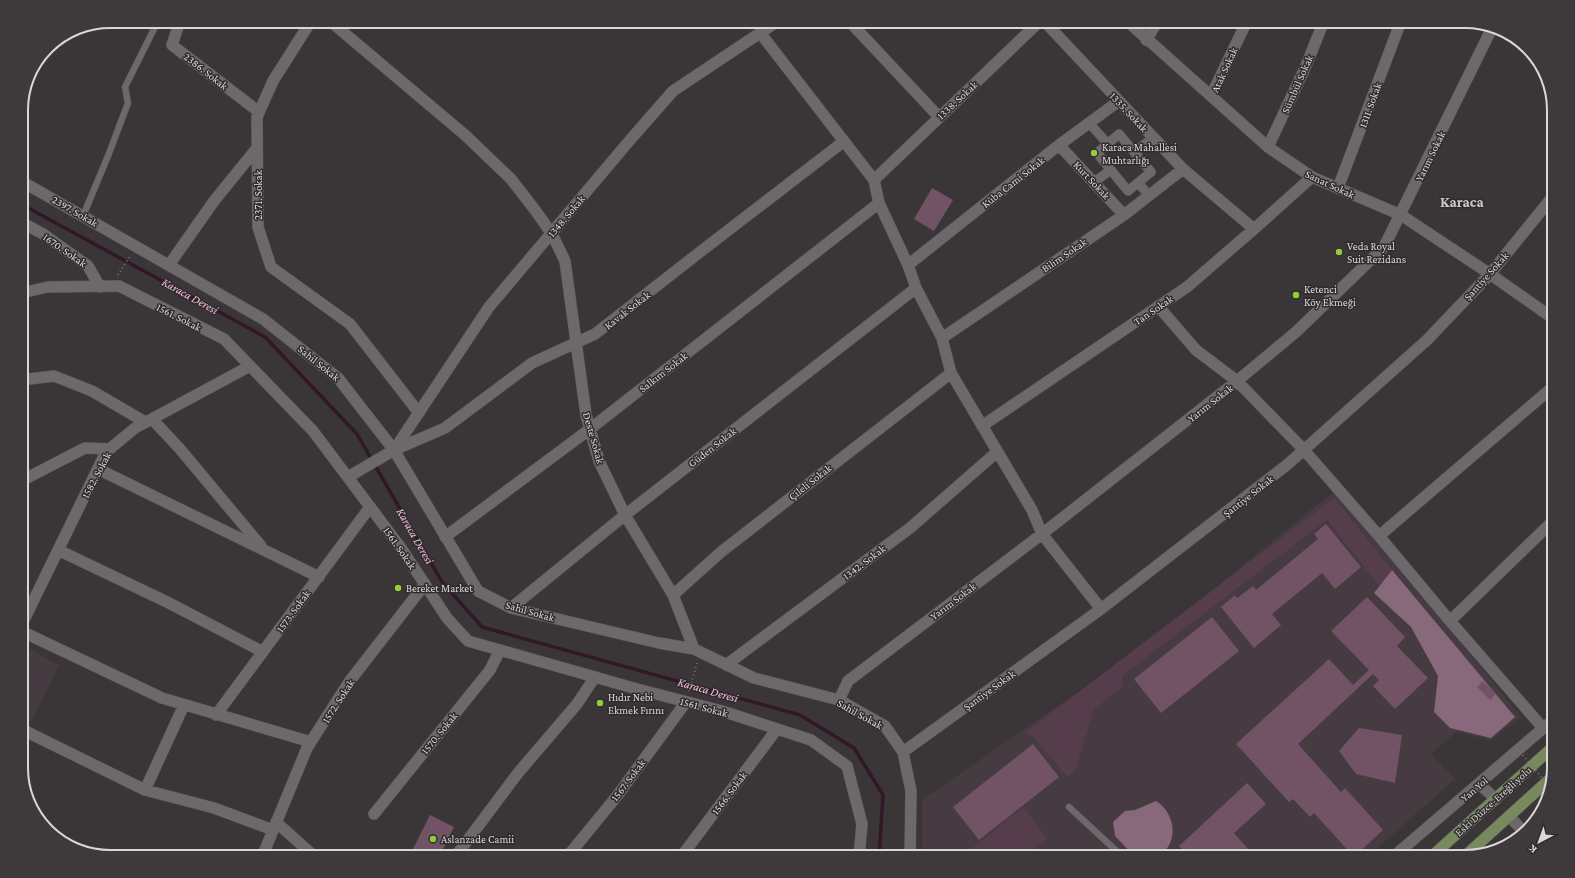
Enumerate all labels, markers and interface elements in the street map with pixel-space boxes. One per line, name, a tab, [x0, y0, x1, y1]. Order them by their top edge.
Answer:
street label: Atak Sokak	[1208, 45, 1240, 94]
street label: 2386. Sokak	[182, 50, 231, 92]
street label: Sümbül Sokak	[1279, 52, 1315, 115]
street label: 1338. Sokak	[934, 78, 980, 122]
street label: 1311. Sokak	[1356, 80, 1384, 129]
street label: 1335. Sokak	[1108, 90, 1151, 135]
street label: Yarım Sokak	[1413, 128, 1448, 183]
place label: Karaca Mahallesi Muhtarlığı	[1102, 141, 1177, 167]
marker: Karaca Mahallesi Muhtarlığı	[1089, 148, 1099, 158]
street label: Küba Cami Sokak	[979, 153, 1047, 210]
street label: Kurt Sokak	[1071, 158, 1113, 202]
street label: Sanat Sokak	[1303, 167, 1357, 201]
street label: 2371. Sokak	[252, 169, 264, 220]
street label: 1348. Sokak	[545, 192, 587, 239]
street label: 2397. Sokak	[50, 193, 101, 229]
district label: Karaca	[1440, 194, 1485, 210]
street label: 1670. Sokak	[41, 231, 90, 270]
street label: Bilim Sokak	[1039, 235, 1089, 274]
place label: Veda Royal Suit Rezidans	[1347, 240, 1406, 265]
marker: Veda Royal Suit Rezidans	[1334, 247, 1344, 257]
street label: Şantiye Sokak	[1461, 249, 1512, 303]
water label: Karaca Deresi	[159, 275, 221, 318]
place label: Ketenci Köy Ekmeği	[1304, 283, 1356, 309]
street label: Kavak Sokak	[602, 288, 653, 332]
marker: Ketenci Köy Ekmeği	[1291, 290, 1301, 300]
street label: Tan Sokak	[1131, 292, 1176, 328]
street label: 1561. Sokak	[155, 301, 204, 334]
street label: Sahil Sokak	[296, 343, 343, 384]
street label: Salkım Sokak	[636, 349, 690, 395]
street label: Yarım Sokak	[1185, 381, 1236, 424]
street label: Deste Sokak	[581, 411, 607, 466]
street label: Güden Sokak	[686, 424, 739, 469]
street label: 1582. Sokak	[79, 449, 114, 500]
street label: Çileli Sokak	[786, 461, 835, 503]
street label: Şantiye Sokak	[1220, 472, 1277, 520]
water label: Karaca Deresi	[393, 506, 437, 567]
street label: 1561. Sokak	[381, 525, 419, 572]
street label: 1342. Sokak	[840, 542, 888, 582]
street label: Yarım Sokak	[928, 579, 979, 622]
place label: Bereket Market	[406, 582, 473, 594]
marker: Bereket Market	[393, 583, 403, 593]
street label: 1573. Sokak	[274, 587, 313, 634]
street label: Sahil Sokak	[504, 598, 556, 624]
street label: Şantiye Sokak	[961, 667, 1018, 713]
water label: Karaca Deresi	[676, 675, 741, 705]
street label: 1572. Sokak	[319, 676, 357, 725]
place label: Hıdır Nebi Ekmek Fırını	[608, 691, 664, 716]
street label: 1561. Sokak	[679, 695, 730, 719]
street label: Sahil Sokak	[835, 697, 885, 732]
marker: Hıdır Nebi Ekmek Fırını	[595, 698, 605, 708]
street label: 1570. Sokak	[419, 709, 460, 756]
street label: 1567. Sokak	[608, 756, 648, 803]
street label: Eski Düzce-Ereğli yolu	[1452, 763, 1534, 839]
street label: 1566. Sokak	[709, 769, 749, 817]
street label: Yan Yol	[1458, 774, 1490, 804]
north arrow	[1519, 822, 1559, 862]
place label: Aslanzade Camii	[441, 833, 514, 845]
marker: Aslanzade Camii	[428, 834, 438, 844]
text: K	[1525, 842, 1539, 856]

